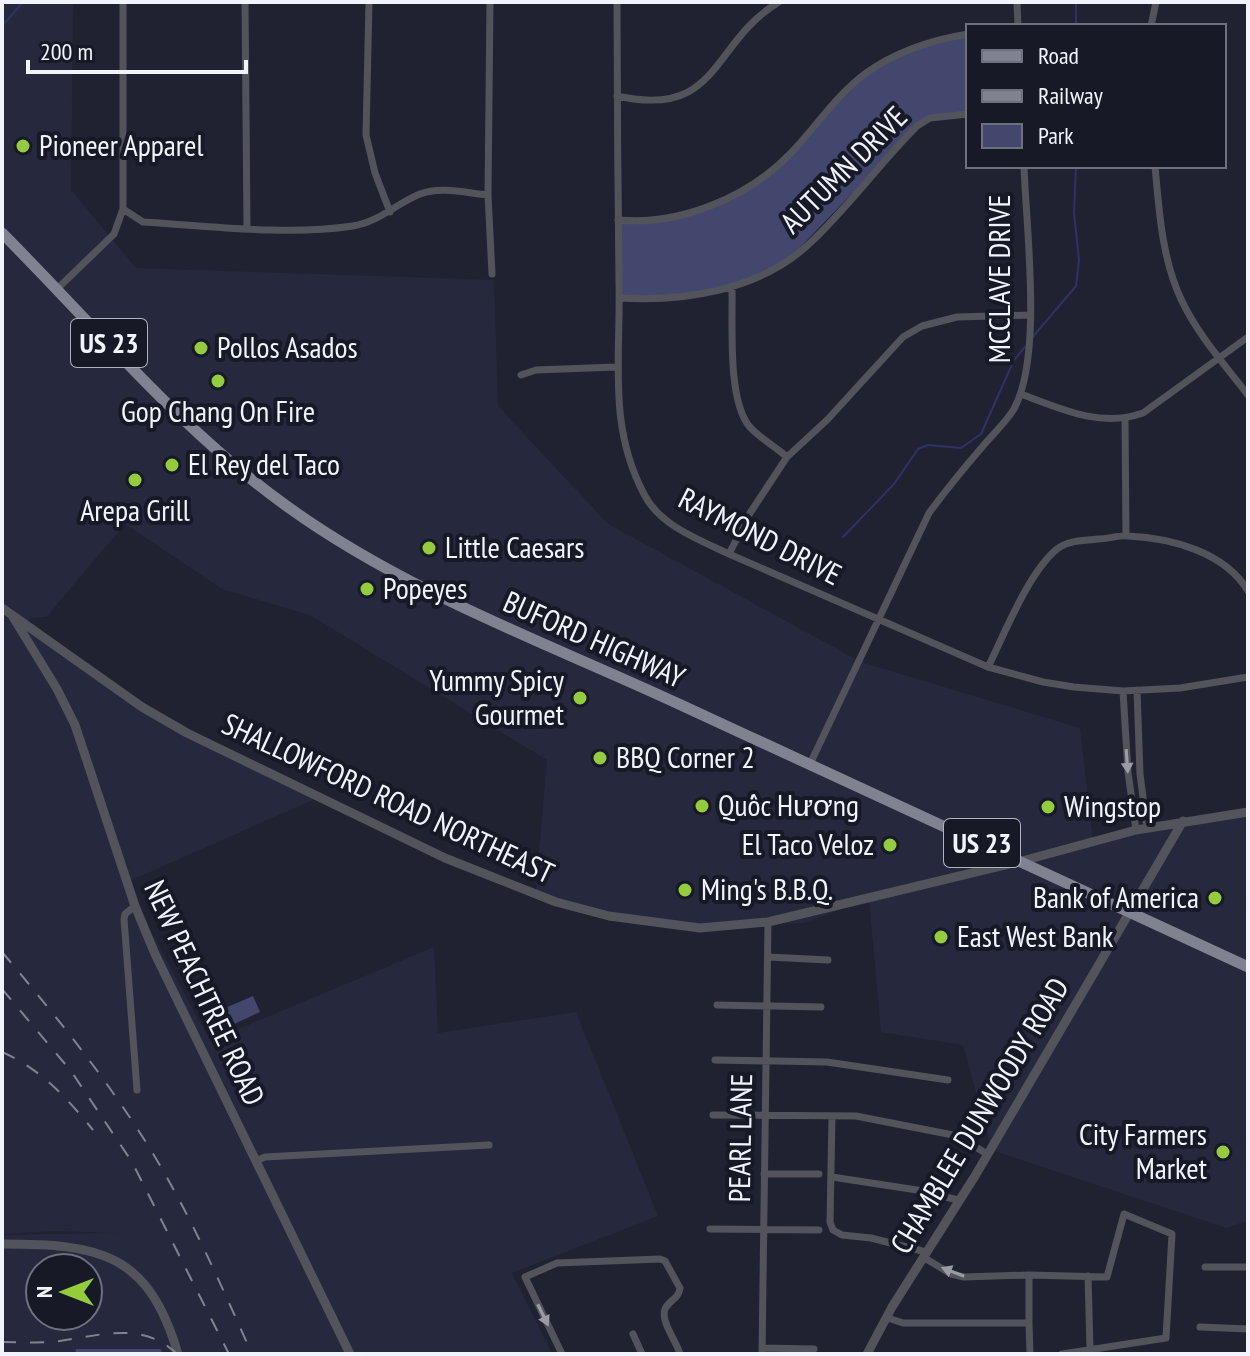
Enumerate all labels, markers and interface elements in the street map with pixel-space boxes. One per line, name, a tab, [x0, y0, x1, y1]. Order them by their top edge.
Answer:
scale bar	[28, 24, 246, 74]
legend	[966, 24, 1226, 168]
text: 200 m	[40, 36, 93, 67]
text: Road	[1038, 40, 1079, 71]
text: Railway	[1038, 80, 1103, 111]
street label: AUTUMN DRIVE	[771, 97, 915, 241]
text: Park	[1038, 120, 1074, 151]
place label: Pioneer Apparel	[39, 125, 203, 164]
marker: Pioneer Apparel	[14, 137, 32, 155]
street label: MCCLAVE DRIVE	[979, 195, 1018, 363]
road number: US 23	[71, 319, 147, 367]
place label: Pollos Asados	[217, 327, 358, 366]
marker: Pollos Asados	[192, 339, 210, 357]
marker: Gop Chang On Fire	[209, 372, 227, 390]
place label: Gop Chang On Fire	[121, 391, 315, 430]
place label: El Rey del Taco	[188, 444, 340, 483]
marker: El Rey del Taco	[163, 456, 181, 474]
marker: Arepa Grill	[126, 471, 144, 489]
street label: RAYMOND DRIVE	[673, 478, 849, 593]
place label: Arepa Grill	[80, 490, 190, 529]
place label: Little Caesars	[445, 527, 584, 566]
marker: Little Caesars	[420, 539, 438, 557]
place label: Popeyes	[383, 568, 467, 607]
marker: Popeyes	[358, 580, 376, 598]
street label: BUFORD HIGHWAY	[498, 581, 692, 696]
place label: Yummy Spicy Gourmet	[429, 660, 565, 733]
marker: Yummy Spicy Gourmet	[571, 689, 589, 707]
street label: SHALLOWFORD ROAD NORTHEAST	[216, 703, 561, 892]
place label: BBQ Corner 2	[616, 737, 755, 776]
marker: BBQ Corner 2	[591, 749, 609, 767]
one-way arrow	[1121, 749, 1134, 774]
place label: Quốc Hương	[718, 785, 859, 824]
place label: Wingstop	[1064, 786, 1161, 825]
marker: Quốc Hương	[693, 797, 711, 815]
marker: Wingstop	[1039, 798, 1057, 816]
road number: US 23	[944, 819, 1020, 867]
place label: El Taco Veloz	[742, 824, 874, 863]
marker: El Taco Veloz	[881, 836, 899, 854]
place label: Ming's B.B.Q.	[701, 869, 833, 908]
street label: NEW PEACHTREE ROAD	[136, 874, 275, 1111]
place label: Bank of America	[1033, 877, 1199, 916]
marker: Ming's B.B.Q.	[676, 881, 694, 899]
marker: Bank of America	[1206, 889, 1224, 907]
place label: East West Bank	[957, 916, 1114, 955]
marker: East West Bank	[932, 928, 950, 946]
street label: CHAMBLEE DUNWOODY ROAD	[881, 970, 1077, 1260]
street label: PEARL LANE	[719, 1073, 760, 1203]
place label: City Farmers Market	[1079, 1114, 1208, 1187]
marker: City Farmers Market	[1214, 1143, 1232, 1161]
north arrow	[24, 1252, 104, 1332]
one-way arrow	[941, 1265, 965, 1278]
text: N	[30, 1286, 58, 1298]
one-way arrow	[536, 1304, 550, 1327]

